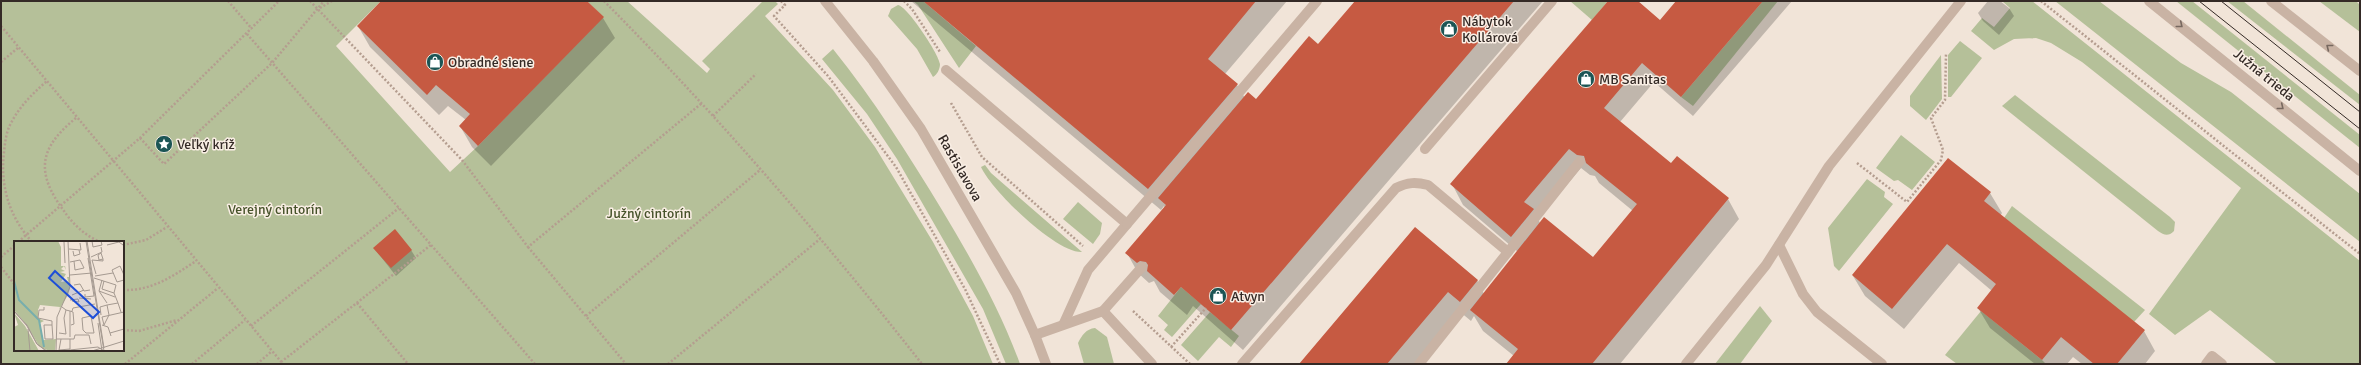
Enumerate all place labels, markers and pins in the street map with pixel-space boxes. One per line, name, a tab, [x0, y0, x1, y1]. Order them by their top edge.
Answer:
place label: Nábytok Kollárová	[1462, 13, 1518, 46]
shop icon: Nábytok Kollárová	[1439, 19, 1459, 39]
shop icon: Obradné siene	[425, 52, 445, 72]
place label: Obradné siene	[448, 54, 533, 71]
shop icon: MB Sanitas	[1576, 69, 1596, 89]
place label: MB Sanitas	[1599, 71, 1666, 88]
place icon: Veľký kríž	[154, 134, 174, 154]
place label: Veľký kríž	[177, 136, 235, 153]
shop icon: Atvyn	[1208, 286, 1228, 306]
place label: Atvyn	[1231, 288, 1265, 305]

